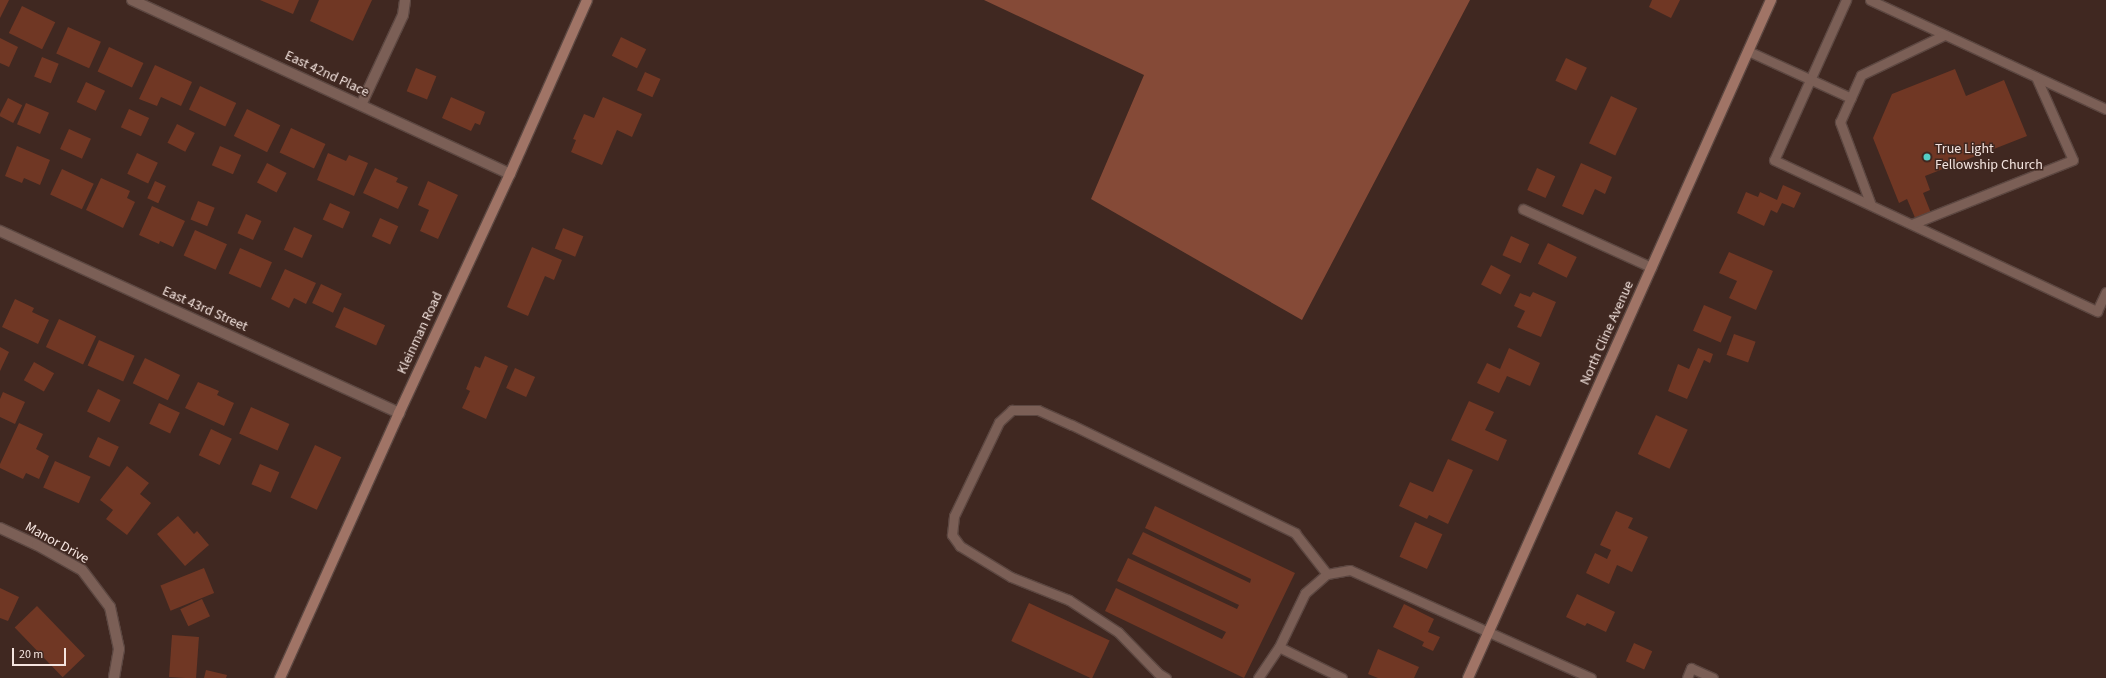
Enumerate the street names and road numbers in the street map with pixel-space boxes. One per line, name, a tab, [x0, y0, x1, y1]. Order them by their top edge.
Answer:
street label: East 42nd Place	[282, 47, 372, 101]
street label: North Cline Avenue	[1577, 278, 1637, 388]
street label: East 43rd Street	[160, 283, 250, 335]
street label: Kleinman Road	[394, 289, 446, 377]
street label: Manor Drive	[22, 519, 92, 567]

